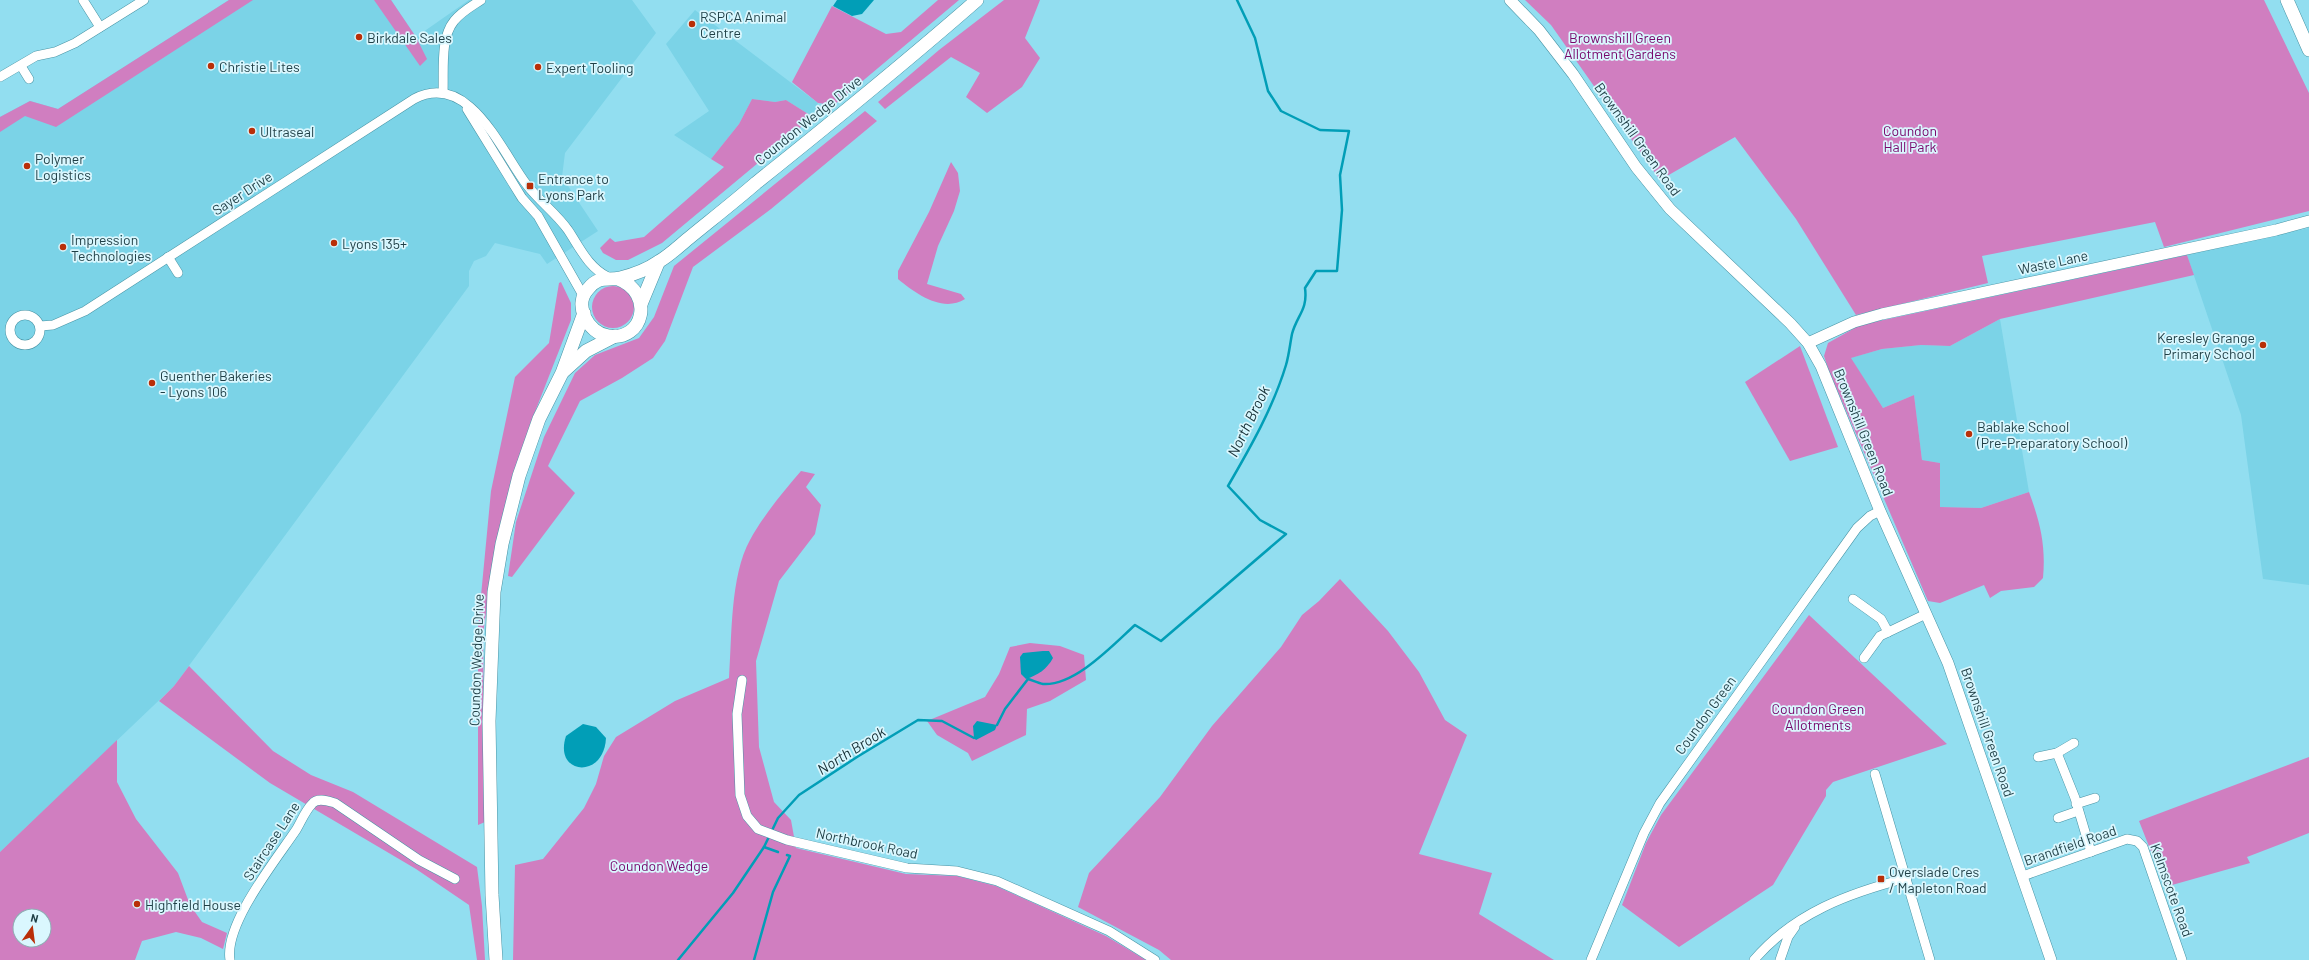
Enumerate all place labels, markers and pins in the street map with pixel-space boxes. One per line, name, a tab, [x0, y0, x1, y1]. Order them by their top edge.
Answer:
place label: RSPCA Animal Centre	[700, 8, 786, 41]
marker: RSPCA Animal Centre	[687, 19, 697, 29]
place label: Birkdale Sales	[367, 29, 452, 46]
marker: Birkdale Sales	[354, 32, 364, 42]
place label: Christie Lites	[219, 58, 300, 75]
place label: Expert Tooling	[546, 59, 634, 76]
marker: Christie Lites	[206, 61, 216, 71]
marker: Expert Tooling	[533, 62, 543, 72]
place label: Ultraseal	[260, 123, 314, 140]
marker: Ultraseal	[247, 126, 257, 136]
place label: Polymer Logistics	[35, 150, 91, 183]
marker: Polymer Logistics	[22, 161, 32, 171]
place label: Entrance to Lyons Park	[538, 170, 609, 203]
marker: Entrance to Lyons Park	[525, 181, 535, 191]
place label: Impression Technologies	[71, 231, 152, 264]
place label: Lyons 135+	[342, 235, 407, 252]
marker: Lyons 135+	[329, 238, 339, 248]
marker: Impression Technologies	[58, 242, 68, 252]
place label: Keresley Grange Primary School	[2157, 329, 2255, 362]
marker: Keresley Grange Primary School	[2258, 340, 2268, 350]
place label: Guenther Bakeries - Lyons 106	[160, 367, 272, 400]
marker: Guenther Bakeries - Lyons 106	[147, 378, 157, 388]
place label: Bablake School (Pre-Preparatory School)	[1976, 418, 2127, 451]
marker: Bablake School (Pre-Preparatory School)	[1964, 429, 1974, 439]
place label: Overslade Cres / Mapleton Road	[1889, 863, 1987, 896]
marker: Overslade Cres / Mapleton Road	[1876, 874, 1886, 884]
place label: Highfield House	[145, 896, 241, 913]
marker: Highfield House	[132, 899, 142, 909]

